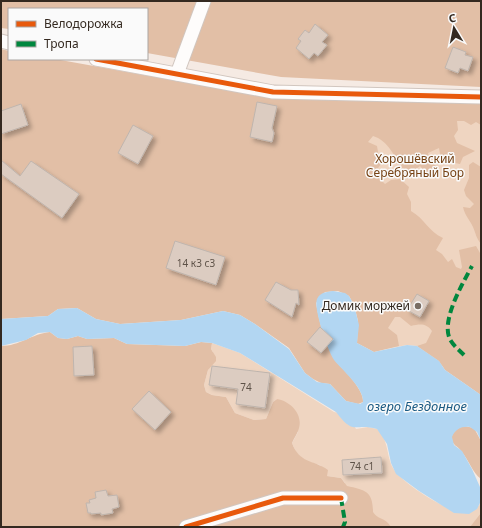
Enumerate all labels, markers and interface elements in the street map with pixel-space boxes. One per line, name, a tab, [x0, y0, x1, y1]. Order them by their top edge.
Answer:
legend	[8, 8, 148, 60]
north arrow	[434, 8, 474, 48]
text: С	[447, 10, 457, 26]
text: Велодорожка	[44, 15, 123, 32]
text: Тропа	[44, 35, 79, 52]
park label: Хорошёвский Серебряный Бор	[366, 150, 464, 181]
house number: 14 к3 с3	[177, 256, 215, 270]
place label: Домик моржей	[322, 297, 410, 314]
marker: Домик моржей	[413, 301, 423, 311]
house number: 74	[240, 380, 252, 394]
water label: озеро Бездонное	[367, 397, 468, 415]
house number: 74 с1	[350, 459, 374, 473]

